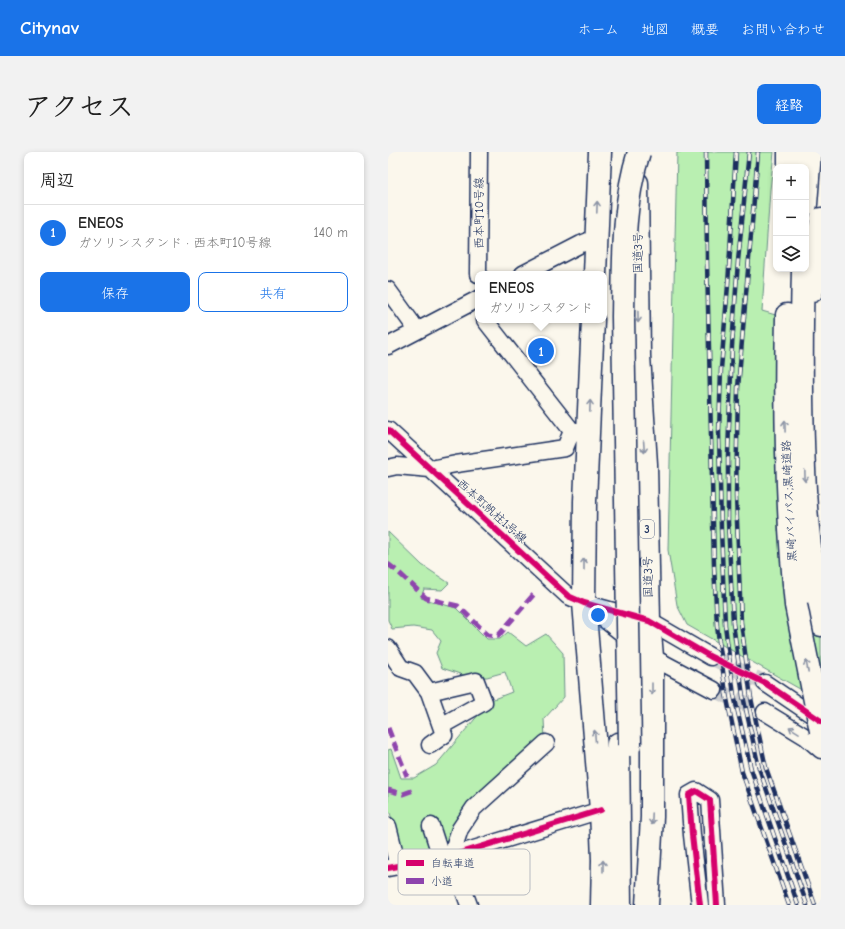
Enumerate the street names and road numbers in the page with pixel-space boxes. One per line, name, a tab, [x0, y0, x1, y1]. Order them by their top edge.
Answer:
street label: 西本町10号線	[472, 177, 486, 249]
street label: 国道3号	[631, 232, 645, 274]
street label: 黒崎バイパス;黒崎道路	[779, 440, 799, 562]
street label: 西本町帆柱1号線	[454, 476, 530, 546]
road number: 3	[640, 520, 654, 538]
street label: 国道3号	[641, 556, 655, 598]

